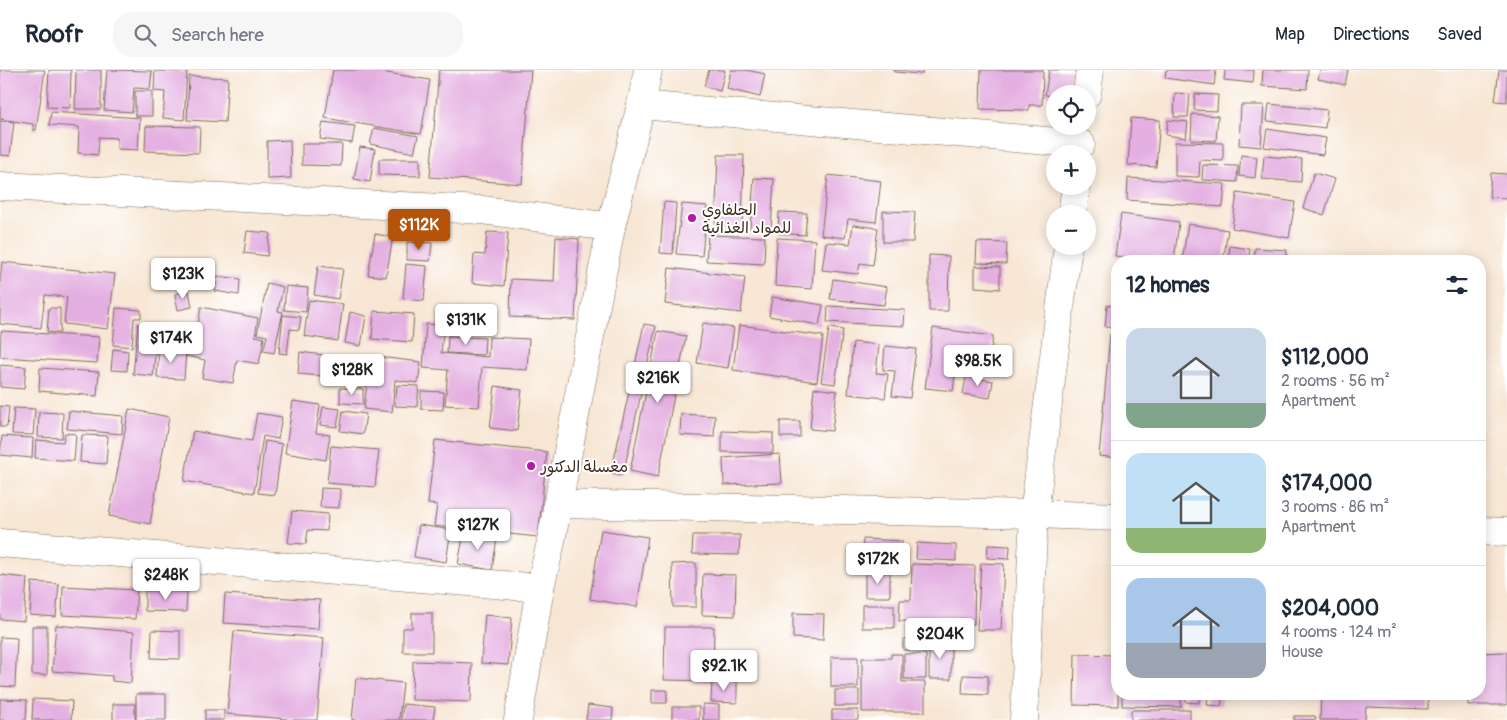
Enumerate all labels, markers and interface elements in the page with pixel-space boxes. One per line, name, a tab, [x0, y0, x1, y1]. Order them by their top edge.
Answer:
search box	[113, 12, 463, 57]
text: Roofr	[25, 20, 83, 49]
icon: search	[131, 21, 159, 49]
text: Search here	[171, 23, 264, 47]
text: Map	[1275, 23, 1305, 46]
text: Directions	[1333, 23, 1409, 46]
text: Saved	[1437, 23, 1482, 46]
map controls	[1046, 85, 1096, 255]
button: locate	[1046, 85, 1096, 135]
button: +	[1046, 145, 1096, 195]
place label: الحلفاوي للمواد الغذائية	[702, 200, 791, 238]
button: −	[1046, 205, 1096, 255]
pin: $112K	[384, 208, 454, 251]
marker: الحلفاوي للمواد الغذائية	[686, 212, 698, 224]
text: $112K	[399, 215, 439, 235]
pin: $123K	[148, 258, 218, 300]
text: $123K	[162, 264, 204, 284]
icon: filters	[1443, 271, 1471, 299]
text: 12 homes	[1126, 272, 1209, 299]
pin: $131K	[431, 304, 501, 346]
text: $131K	[446, 310, 486, 330]
pin: $174K	[136, 322, 206, 364]
text: $174K	[150, 328, 192, 348]
pin: $98.5K	[937, 344, 1019, 387]
text: $112,000	[1281, 344, 1369, 371]
icon: home	[1166, 348, 1226, 408]
text: $98.5K	[955, 351, 1001, 371]
pin: $128K	[317, 354, 387, 396]
text: $128K	[331, 360, 373, 380]
pin: $216K	[623, 362, 693, 404]
text: $216K	[637, 368, 679, 388]
text: 2 rooms · 56 m²	[1281, 371, 1390, 391]
text: Apartment	[1281, 391, 1356, 411]
place label: مغسلة الدكتور	[539, 457, 628, 477]
marker: مغسلة الدكتور	[525, 460, 537, 472]
text: $174,000	[1281, 470, 1372, 497]
icon: home	[1166, 473, 1226, 533]
text: 3 rooms · 86 m²	[1281, 497, 1389, 517]
pin: $127K	[443, 508, 513, 551]
text: $127K	[457, 515, 499, 535]
text: Apartment	[1281, 517, 1356, 537]
pin: $172K	[843, 542, 913, 585]
text: $172K	[857, 549, 899, 569]
pin: $248K	[131, 558, 201, 601]
text: $248K	[144, 565, 188, 585]
text: $204,000	[1281, 595, 1379, 622]
icon: home	[1166, 598, 1226, 658]
pin: $204K	[905, 618, 975, 660]
text: 4 rooms · 124 m²	[1281, 622, 1397, 642]
text: $204K	[916, 624, 964, 644]
text: House	[1281, 642, 1323, 662]
pin: $92.1K	[683, 650, 765, 692]
text: $92.1K	[701, 656, 747, 676]

